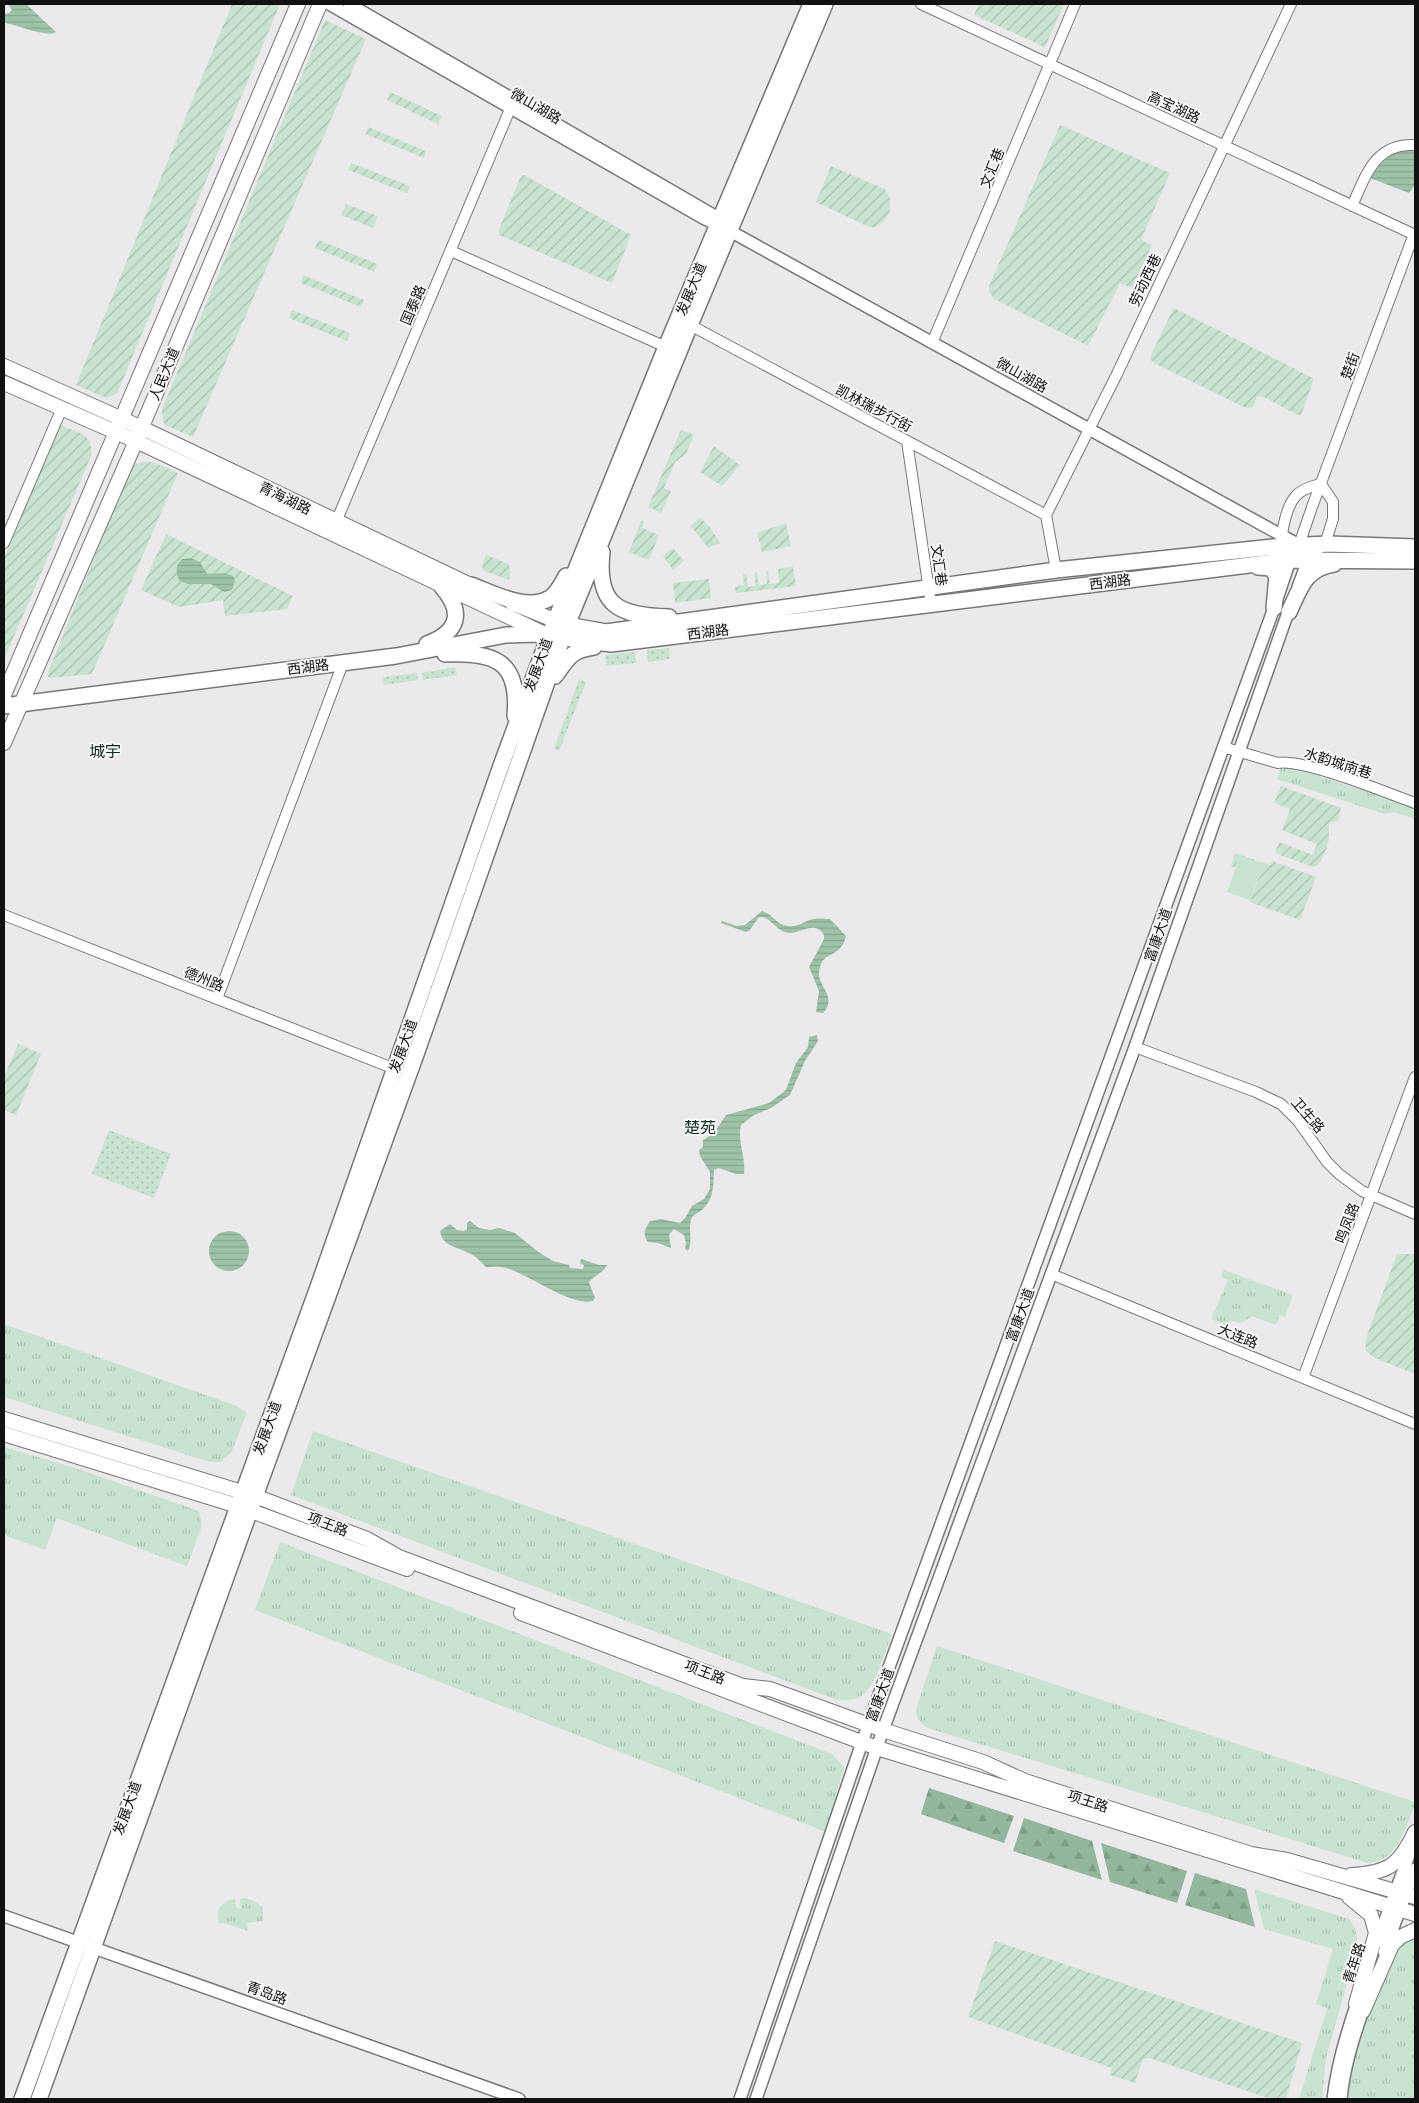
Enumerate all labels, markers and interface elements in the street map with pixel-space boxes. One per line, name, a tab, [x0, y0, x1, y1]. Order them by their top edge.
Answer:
street label: 微山湖路	[507, 84, 565, 128]
street label: 高宝湖路	[1145, 87, 1203, 127]
street label: 文汇巷	[976, 145, 1008, 191]
street label: 劳动西巷	[1125, 251, 1165, 309]
street label: 发展大道	[672, 260, 710, 318]
street label: 国泰路	[397, 282, 429, 328]
street label: 人民大道	[145, 345, 183, 403]
street label: 楚街	[1337, 350, 1363, 382]
street label: 微山湖路	[993, 354, 1051, 396]
street label: 凯林瑞步行街	[833, 380, 915, 436]
street label: 青海湖路	[256, 478, 314, 518]
street label: 文汇巷	[927, 543, 951, 587]
street label: 西湖路	[1088, 571, 1132, 593]
street label: 西湖路	[686, 621, 730, 643]
street label: 发展大道	[520, 636, 556, 694]
street label: 西湖路	[286, 656, 330, 678]
district label: 城宇	[89, 741, 121, 761]
street label: 水韵城南巷	[1302, 744, 1374, 782]
street label: 富康大道	[1140, 906, 1176, 964]
street label: 德州路	[181, 963, 227, 995]
street label: 发展大道	[385, 1017, 421, 1075]
street label: 卫生路	[1287, 1093, 1329, 1137]
district label: 楚苑	[684, 1117, 716, 1137]
street label: 鸣凤路	[1331, 1200, 1363, 1246]
street label: 富康大道	[1002, 1286, 1038, 1344]
street label: 大连路	[1215, 1320, 1261, 1352]
street label: 发展大道	[249, 1399, 285, 1457]
street label: 项王路	[305, 1508, 351, 1540]
street label: 项王路	[682, 1656, 728, 1688]
street label: 富康大道	[862, 1666, 898, 1724]
street label: 发展大道	[109, 1779, 145, 1837]
street label: 项王路	[1065, 1786, 1111, 1816]
street label: 青年路	[1339, 1940, 1369, 1986]
street label: 青岛路	[244, 1977, 290, 2009]

